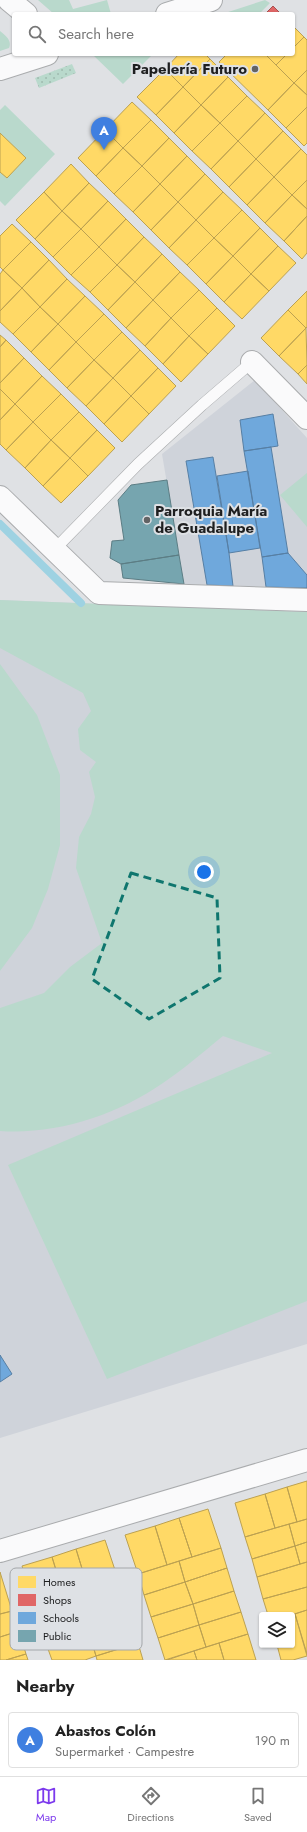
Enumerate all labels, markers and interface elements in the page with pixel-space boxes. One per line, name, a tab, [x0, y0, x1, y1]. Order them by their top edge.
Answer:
search box	[12, 12, 295, 56]
icon: search	[26, 23, 48, 45]
text: Search here	[58, 23, 134, 45]
place label: Papelería Futuro	[132, 58, 247, 80]
marker: Papelería Futuro	[250, 64, 260, 74]
pin: A	[91, 117, 117, 150]
place label: Parroquia María de Guadalupe	[155, 500, 267, 539]
marker: Parroquia María de Guadalupe	[142, 515, 152, 525]
your location	[194, 862, 214, 882]
legend	[10, 1568, 142, 1650]
text: Homes	[43, 1574, 76, 1590]
text: Shops	[43, 1592, 72, 1608]
text: Schools	[43, 1610, 80, 1626]
map controls	[259, 1612, 295, 1648]
button: layers	[259, 1612, 295, 1648]
text: Public	[43, 1628, 72, 1644]
text: Nearby	[16, 1674, 74, 1698]
text: Abastos Colón	[55, 1720, 156, 1742]
text: A	[25, 1731, 35, 1750]
text: 190 m	[255, 1731, 290, 1750]
text: Supermarket · Campestre	[55, 1742, 194, 1761]
tab: Map	[35, 1785, 57, 1825]
tab: Directions	[127, 1785, 174, 1825]
tab: Saved	[244, 1785, 272, 1825]

